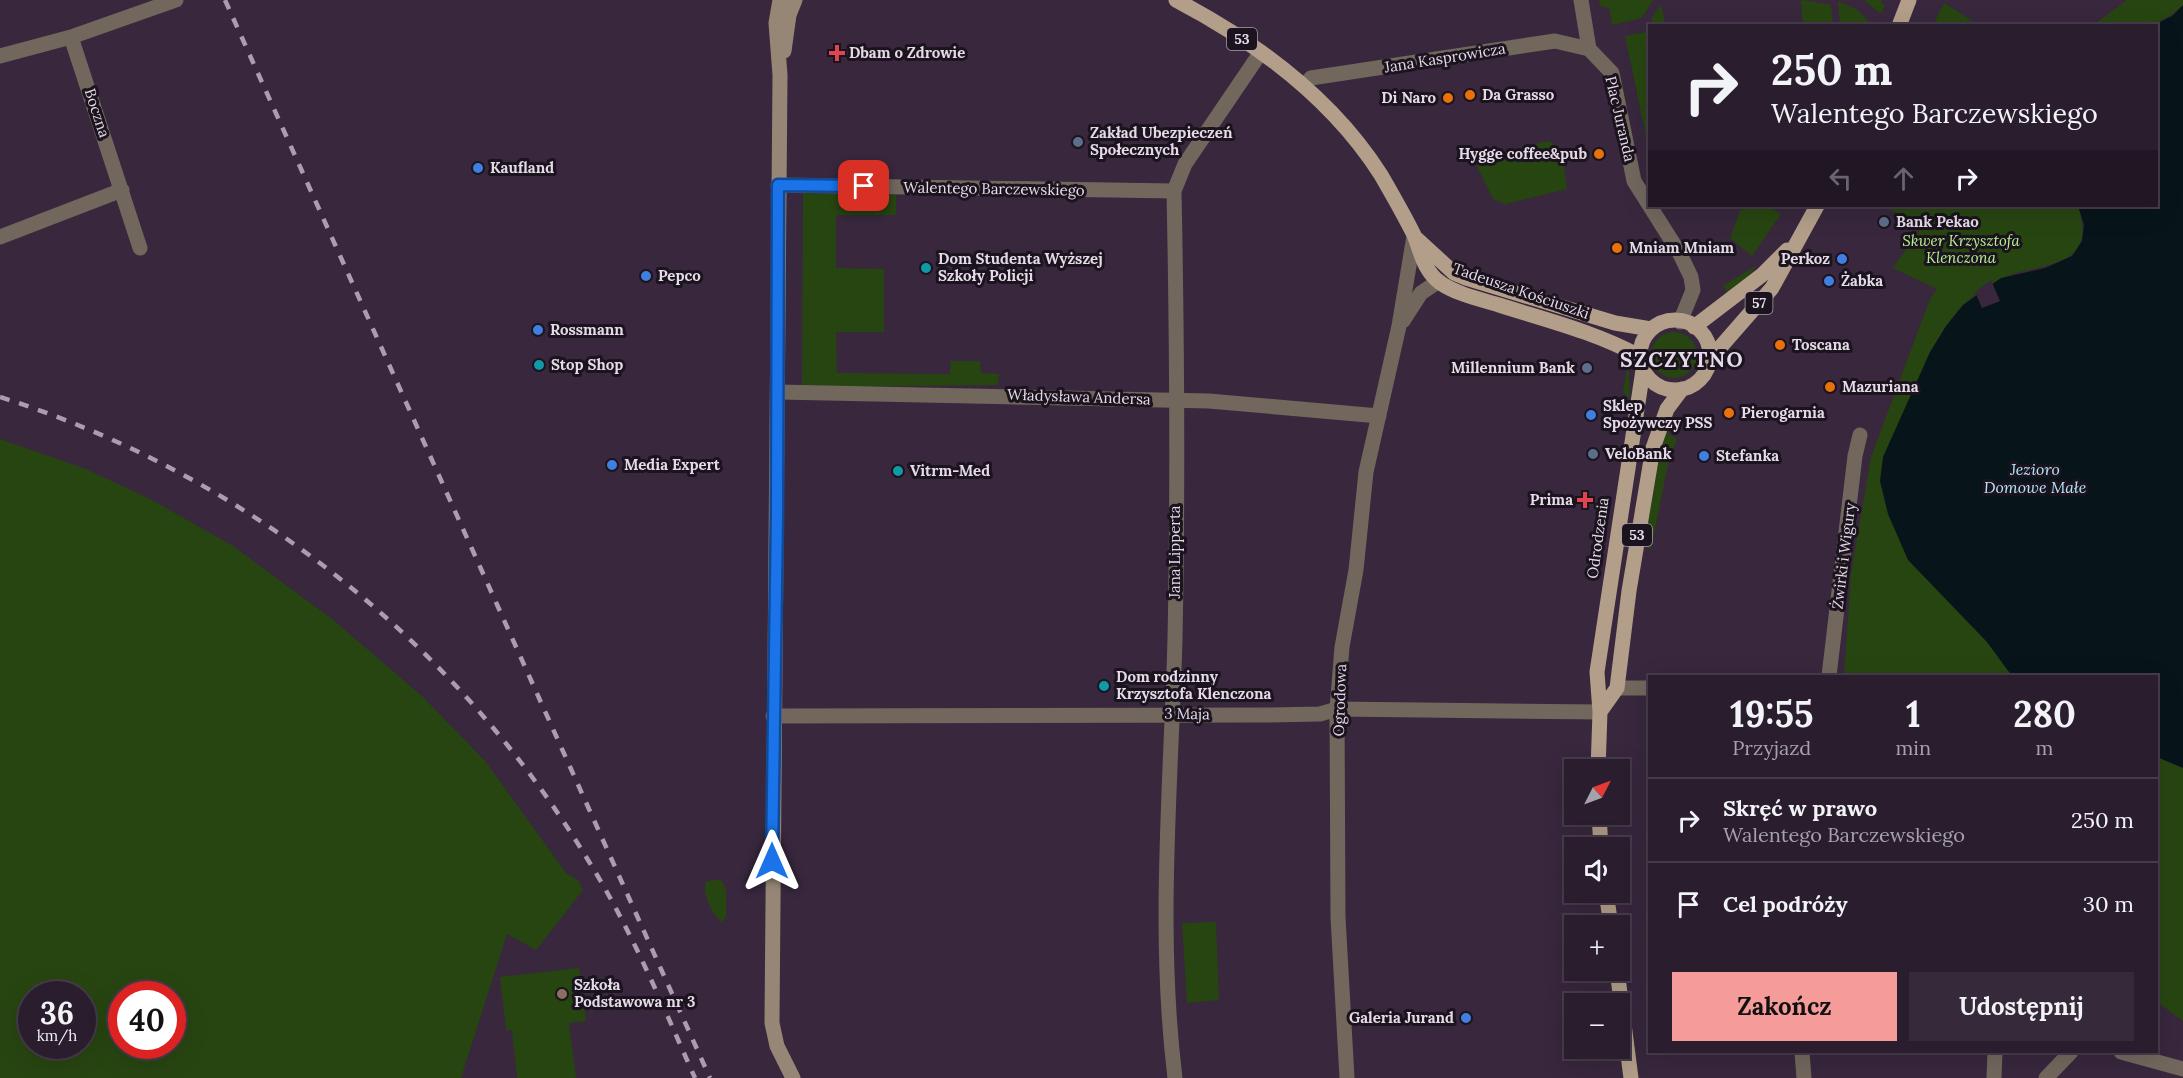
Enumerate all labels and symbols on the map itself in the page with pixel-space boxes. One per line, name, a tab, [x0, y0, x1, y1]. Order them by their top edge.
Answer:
road number: 53	[1227, 28, 1257, 50]
street label: Jana Kasprowicza	[1382, 39, 1507, 77]
place label: Dbam o Zdrowie	[849, 43, 965, 62]
marker: Dbam o Zdrowie	[830, 46, 844, 60]
street label: Plac Juranda	[1601, 74, 1640, 164]
place label: Da Grasso	[1482, 85, 1555, 104]
street label: Boczna	[81, 86, 114, 140]
place label: Di Naro	[1381, 88, 1437, 107]
marker: Da Grasso	[1463, 88, 1477, 102]
marker: Di Naro	[1441, 91, 1455, 105]
place label: Zakład Ubezpieczeń Społecznych	[1090, 123, 1233, 159]
marker: Zakład Ubezpieczeń Społecznych	[1071, 135, 1085, 149]
place label: Hygge coffee&pub	[1458, 144, 1587, 163]
marker: Hygge coffee&pub	[1592, 147, 1606, 161]
place label: Kaufland	[490, 158, 554, 177]
pin	[838, 160, 889, 211]
marker: Kaufland	[471, 161, 485, 175]
street label: Walentego Barczewskiego	[903, 177, 1085, 200]
place label: Bank Pekao	[1896, 212, 1979, 231]
marker: Bank Pekao	[1877, 215, 1891, 229]
park label: Skwer Krzysztofa Klenczona	[1902, 231, 2020, 267]
place label: Mniam Mniam	[1629, 238, 1734, 257]
marker: Mniam Mniam	[1610, 241, 1624, 255]
place label: Dom Studenta Wyższej Szkoły Policji	[938, 249, 1103, 285]
place label: Perkoz	[1781, 249, 1830, 268]
marker: Perkoz	[1835, 252, 1849, 266]
street label: Tadeusza Kościuszki	[1450, 258, 1592, 323]
marker: Dom Studenta Wyższej Szkoły Policji	[919, 261, 933, 275]
place label: Pepco	[658, 266, 701, 285]
marker: Pepco	[639, 269, 653, 283]
place label: Żabka	[1841, 271, 1883, 290]
marker: Żabka	[1822, 274, 1836, 288]
road number: 57	[1746, 292, 1772, 314]
place label: Rossmann	[550, 320, 624, 339]
marker: Rossmann	[531, 323, 545, 337]
place label: Toscana	[1792, 335, 1850, 354]
marker: Toscana	[1773, 338, 1787, 352]
district label: SZCZYTNO	[1620, 346, 1744, 373]
place label: Stop Shop	[551, 355, 623, 374]
marker: Stop Shop	[532, 358, 546, 372]
place label: Millennium Bank	[1451, 358, 1575, 377]
marker: Millennium Bank	[1580, 361, 1594, 375]
place label: Mazuriana	[1842, 377, 1919, 396]
marker: Mazuriana	[1823, 380, 1837, 394]
street label: Władysława Andersa	[1007, 384, 1151, 409]
place label: Sklep Spożywczy PSS	[1603, 396, 1713, 432]
place label: Pierogarnia	[1741, 403, 1825, 422]
marker: Pierogarnia	[1722, 406, 1736, 420]
marker: Sklep Spożywczy PSS	[1584, 408, 1598, 422]
place label: VeloBank	[1605, 444, 1672, 463]
place label: Stefanka	[1716, 446, 1779, 465]
marker: VeloBank	[1586, 447, 1600, 461]
marker: Stefanka	[1697, 449, 1711, 463]
place label: Media Expert	[624, 455, 721, 474]
marker: Media Expert	[605, 458, 619, 472]
water label: Jezioro Domowe Małe	[1984, 459, 2087, 497]
place label: Vitrm-Med	[910, 461, 990, 480]
marker: Vitrm-Med	[891, 464, 905, 478]
place label: Prima	[1530, 490, 1573, 509]
marker: Prima	[1578, 493, 1592, 507]
street label: Odrodzenia	[1582, 496, 1613, 580]
street label: Żwirki i Wigury	[1828, 502, 1859, 610]
street label: Jana Lipperta	[1165, 505, 1184, 599]
road number: 53	[1622, 524, 1652, 546]
street label: Ogrodowa	[1329, 663, 1350, 737]
place label: Dom rodzinny Krzysztofa Klenczona	[1116, 667, 1271, 703]
marker: Dom rodzinny Krzysztofa Klenczona	[1097, 679, 1111, 693]
street label: 3 Maja	[1164, 704, 1210, 723]
north arrow	[1564, 759, 1630, 825]
position arrow	[740, 829, 804, 893]
place label: Szkoła Podstawowa nr 3	[574, 975, 695, 1011]
speed limit sign: 40	[108, 981, 186, 1059]
marker: Szkoła Podstawowa nr 3	[555, 987, 569, 1001]
place label: Galeria Jurand	[1349, 1008, 1454, 1027]
marker: Galeria Jurand	[1459, 1011, 1473, 1025]

